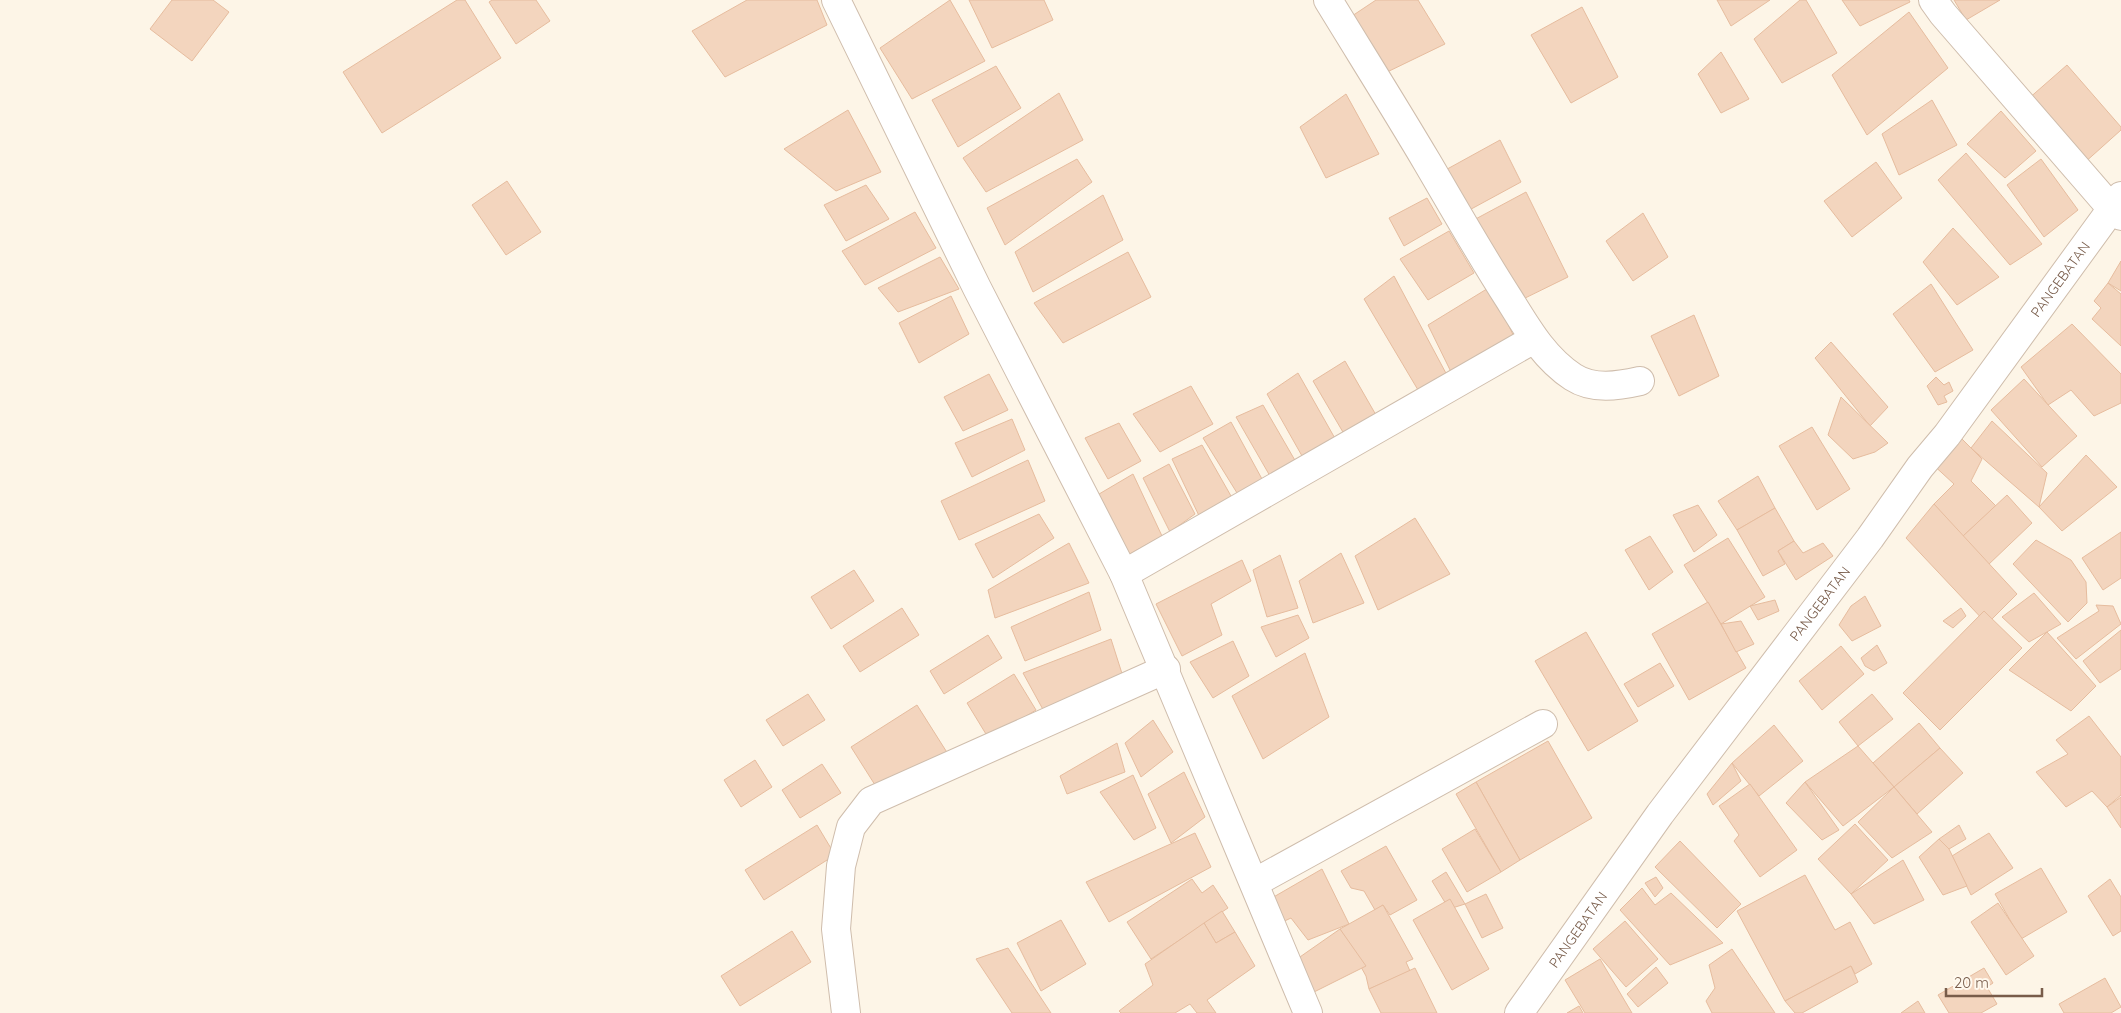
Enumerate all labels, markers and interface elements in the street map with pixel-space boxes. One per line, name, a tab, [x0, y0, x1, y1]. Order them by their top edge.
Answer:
street label: PANGEBATAN	[2027, 238, 2094, 321]
street label: PANGEBATAN	[1786, 563, 1854, 645]
street label: PANGEBATAN	[1545, 888, 1611, 971]
scale bar	[1946, 966, 2042, 998]
text: 20 m	[1954, 973, 1989, 992]

